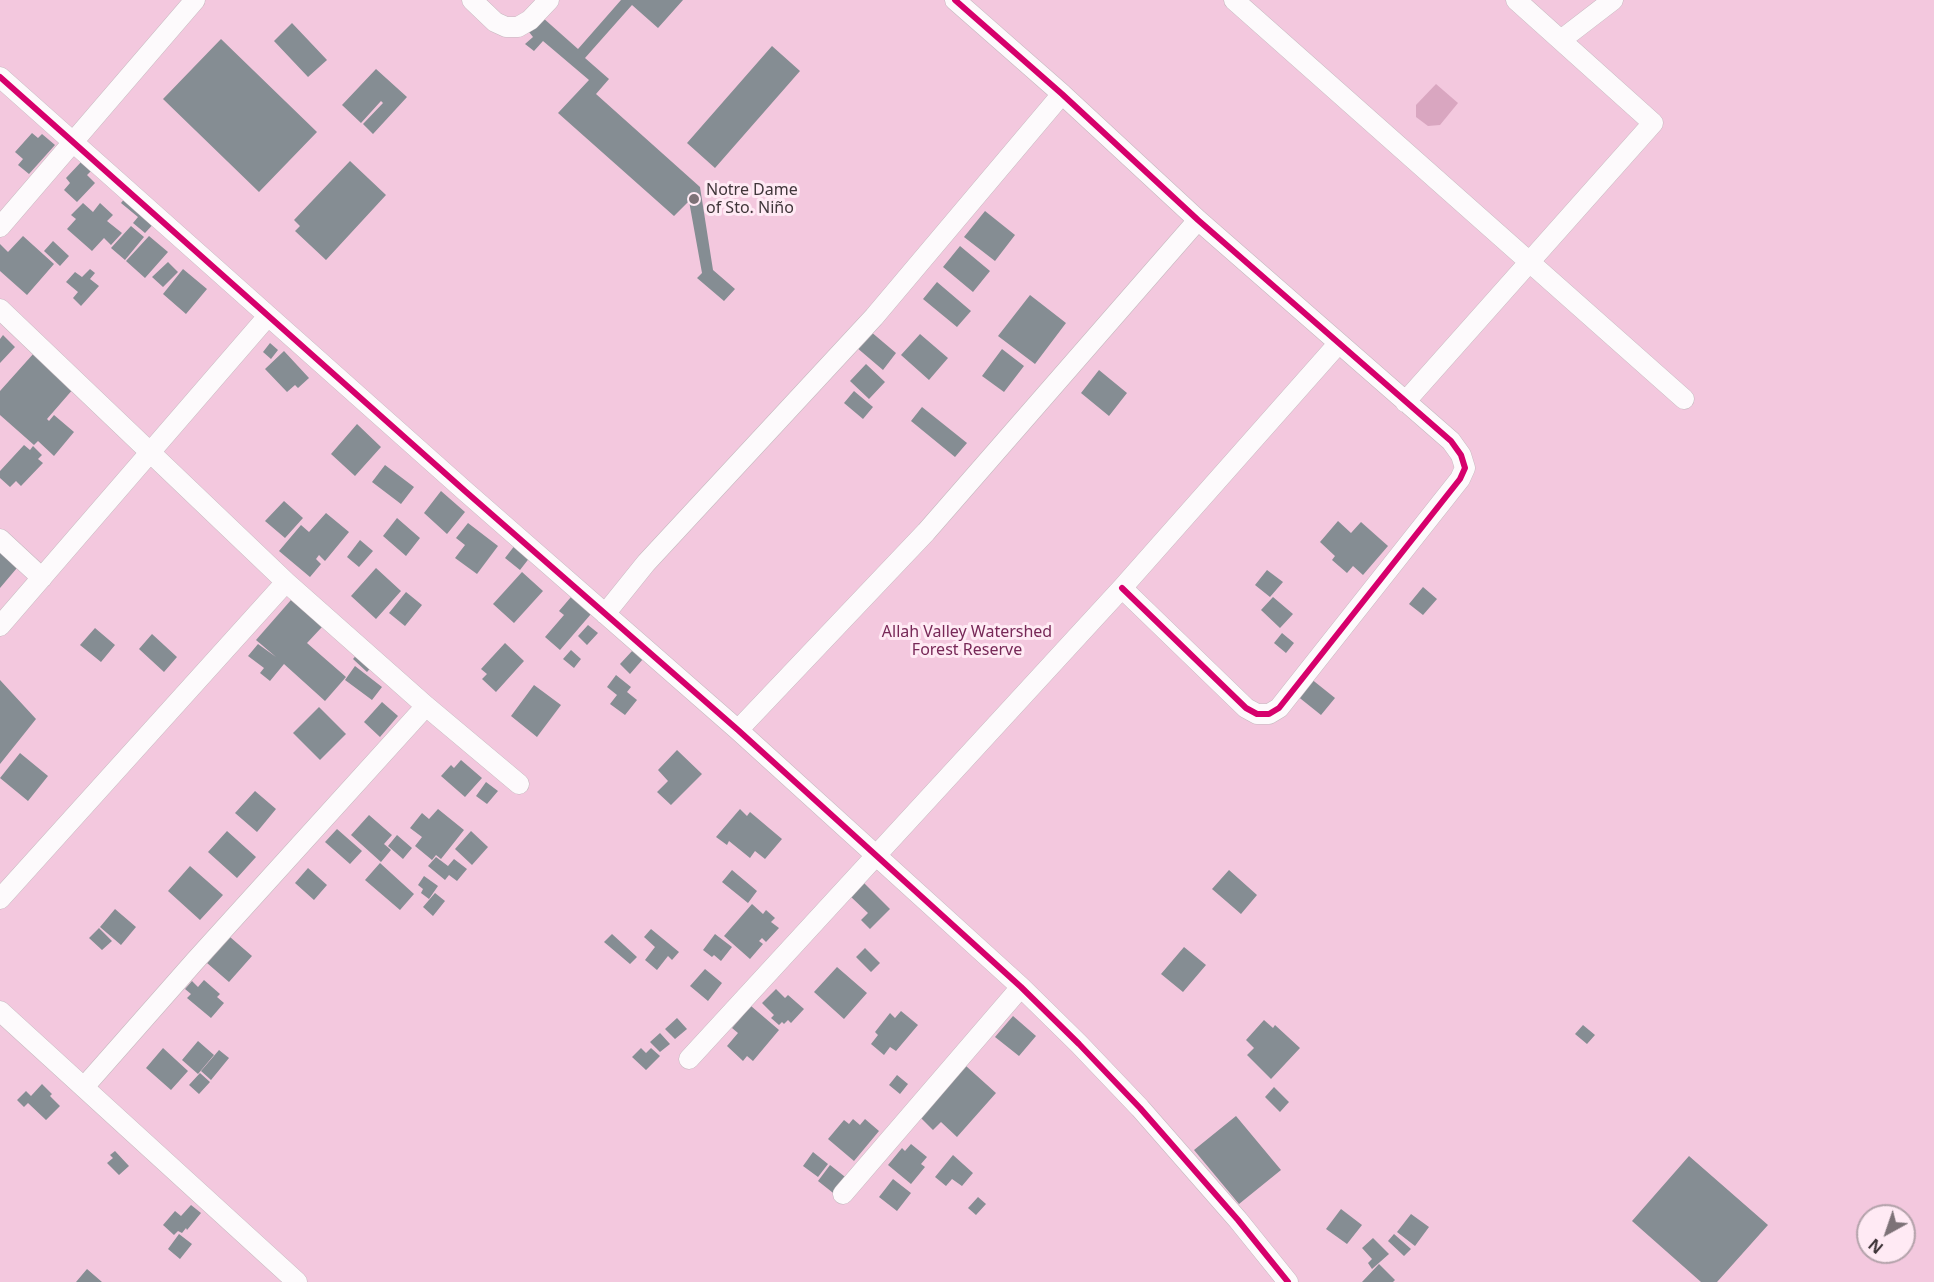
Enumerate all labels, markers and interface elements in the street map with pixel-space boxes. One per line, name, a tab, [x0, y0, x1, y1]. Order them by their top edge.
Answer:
place label: Notre Dame of Sto. Niño	[706, 180, 798, 218]
marker: Notre Dame of Sto. Niño	[687, 192, 701, 206]
park label: Allah Valley Watershed Forest Reserve	[882, 622, 1052, 660]
north arrow	[1856, 1204, 1916, 1264]
text: N	[1864, 1234, 1888, 1259]

